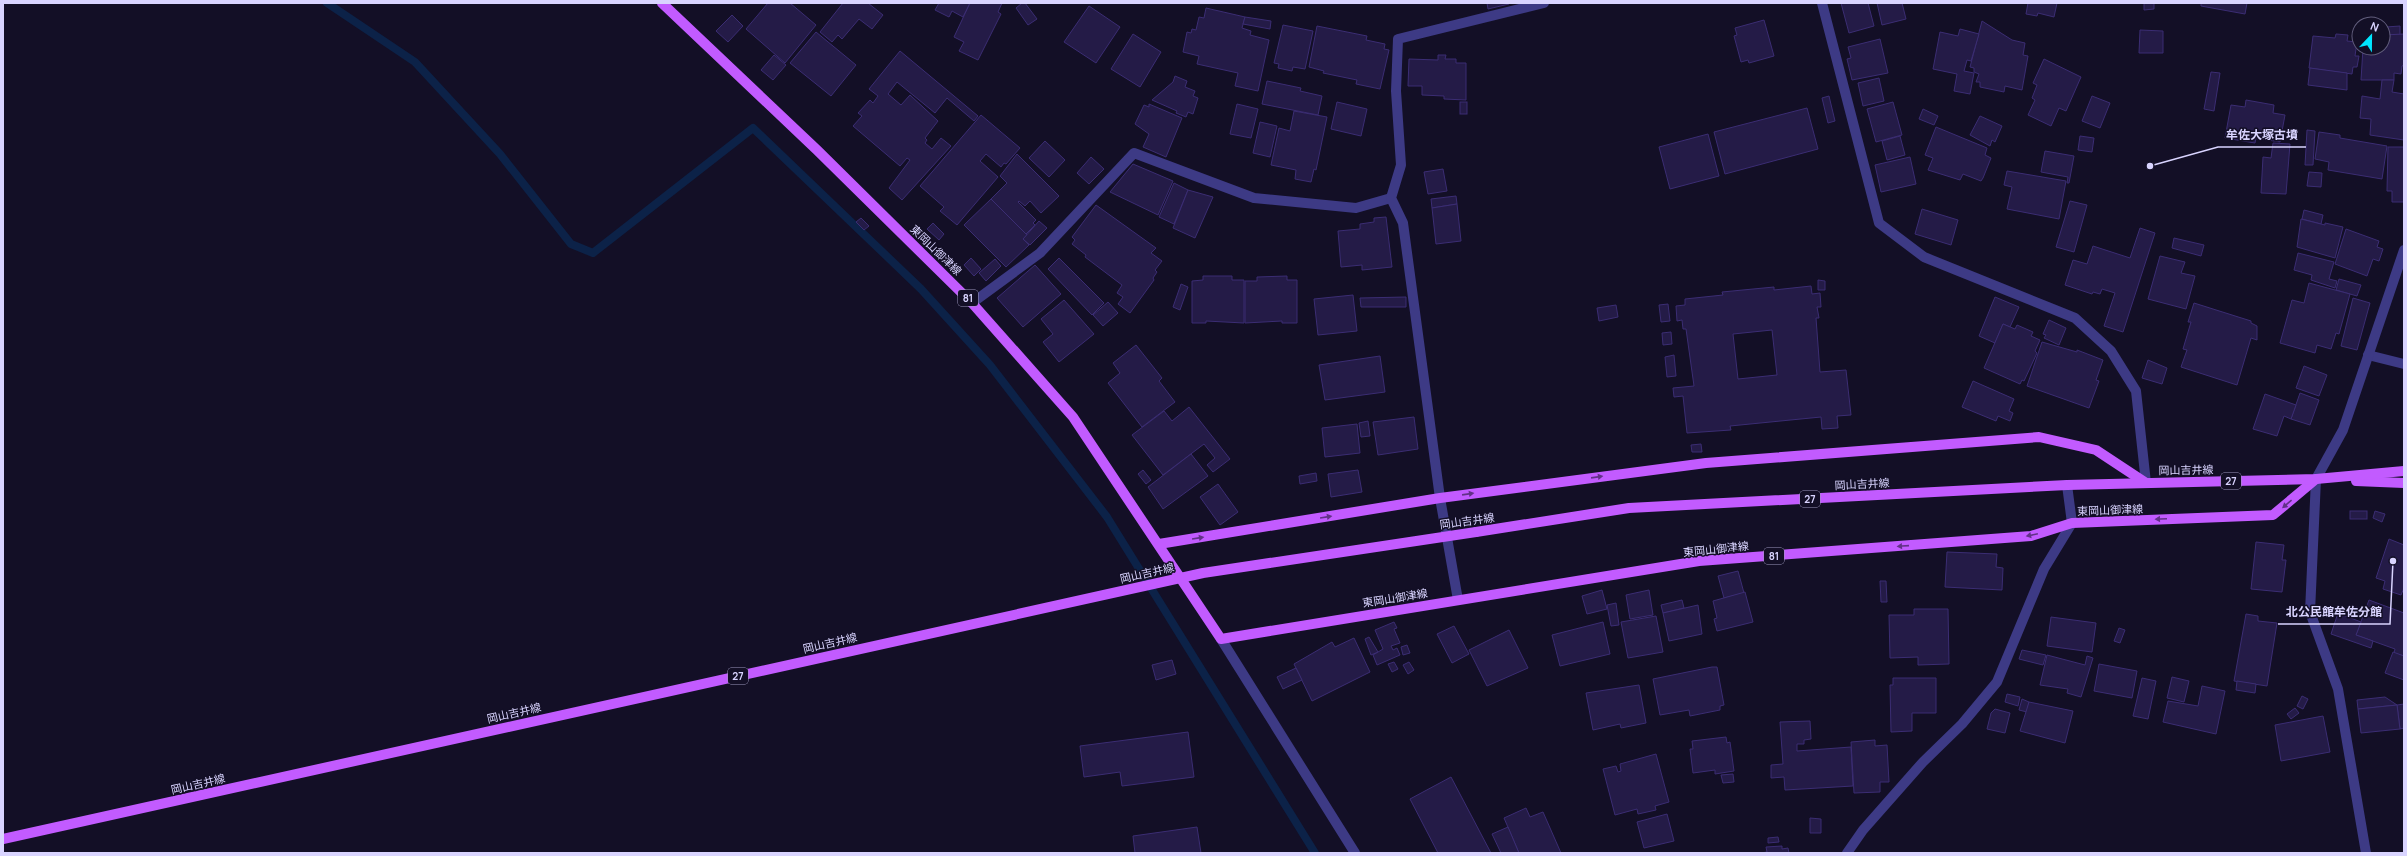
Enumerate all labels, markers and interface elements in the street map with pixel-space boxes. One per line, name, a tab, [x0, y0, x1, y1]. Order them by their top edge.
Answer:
north arrow	[2351, 16, 2391, 56]
text: N	[2368, 18, 2381, 35]
callout: 牟佐大塚古墳	[2218, 123, 2306, 147]
text: 牟佐大塚古墳	[2226, 126, 2298, 143]
street label: 東岡山御津線	[907, 221, 965, 278]
road number: 81	[958, 290, 978, 306]
street label: 岡山吉井線	[2158, 462, 2214, 477]
road number: 27	[2221, 473, 2241, 489]
one-way arrow	[1591, 474, 1603, 480]
street label: 岡山吉井線	[1834, 475, 1890, 492]
one-way arrow	[1462, 491, 1474, 497]
road number: 27	[1800, 491, 1820, 507]
one-way arrow	[2281, 499, 2292, 508]
street label: 東岡山御津線	[2077, 501, 2143, 518]
street label: 岡山吉井線	[1439, 509, 1495, 532]
one-way arrow	[1320, 514, 1332, 520]
one-way arrow	[2155, 516, 2167, 523]
one-way arrow	[2026, 532, 2039, 538]
one-way arrow	[1192, 535, 1204, 541]
street label: 東岡山御津線	[1682, 538, 1750, 559]
one-way arrow	[1897, 542, 1909, 549]
road number: 81	[1764, 548, 1784, 564]
street label: 岡山吉井線	[1118, 559, 1175, 586]
street label: 東岡山御津線	[1361, 585, 1429, 610]
callout: 北公民館牟佐分館	[2278, 600, 2390, 624]
text: 北公民館牟佐分館	[2286, 603, 2382, 620]
street label: 岡山吉井線	[801, 629, 858, 656]
road number: 27	[728, 668, 748, 684]
street label: 岡山吉井線	[485, 699, 542, 726]
street label: 岡山吉井線	[169, 770, 226, 797]

